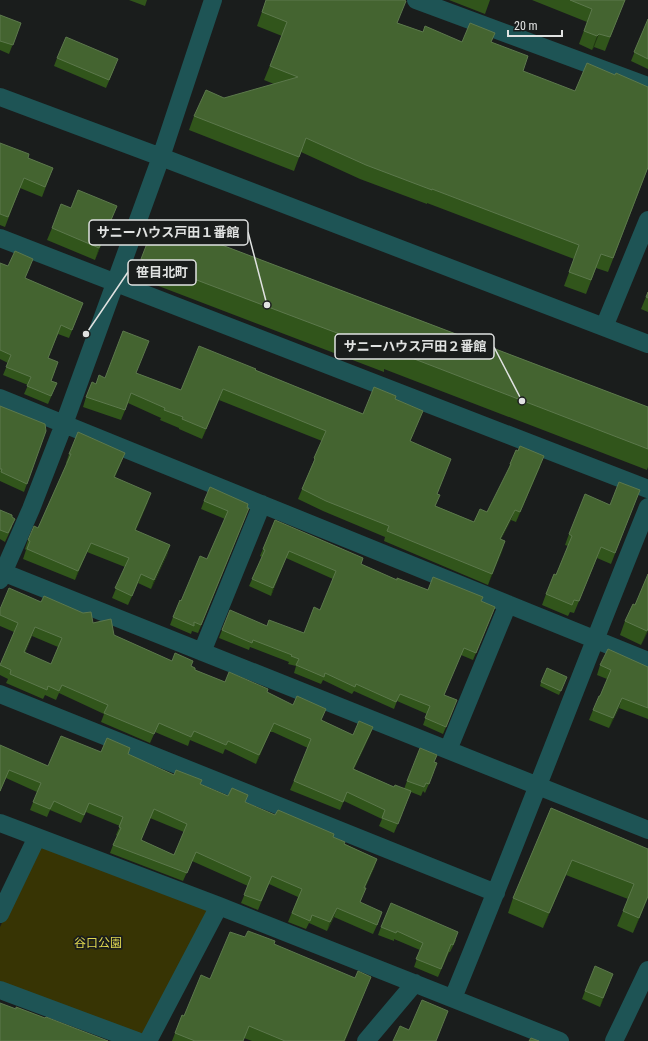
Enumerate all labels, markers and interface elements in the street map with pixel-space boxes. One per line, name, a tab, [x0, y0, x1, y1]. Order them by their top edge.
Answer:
scale bar	[508, 12, 562, 38]
text: 20 m	[514, 19, 538, 33]
callout: サニーハウス戸田１番館	[89, 220, 248, 245]
text: サニーハウス戸田１番館	[97, 225, 239, 240]
callout: 笹目北町	[128, 260, 196, 285]
text: 笹目北町	[136, 265, 188, 280]
callout: サニーハウス戸田２番館	[335, 334, 494, 359]
text: サニーハウス戸田２番館	[344, 339, 486, 354]
park label: 谷口公園	[74, 936, 122, 950]

